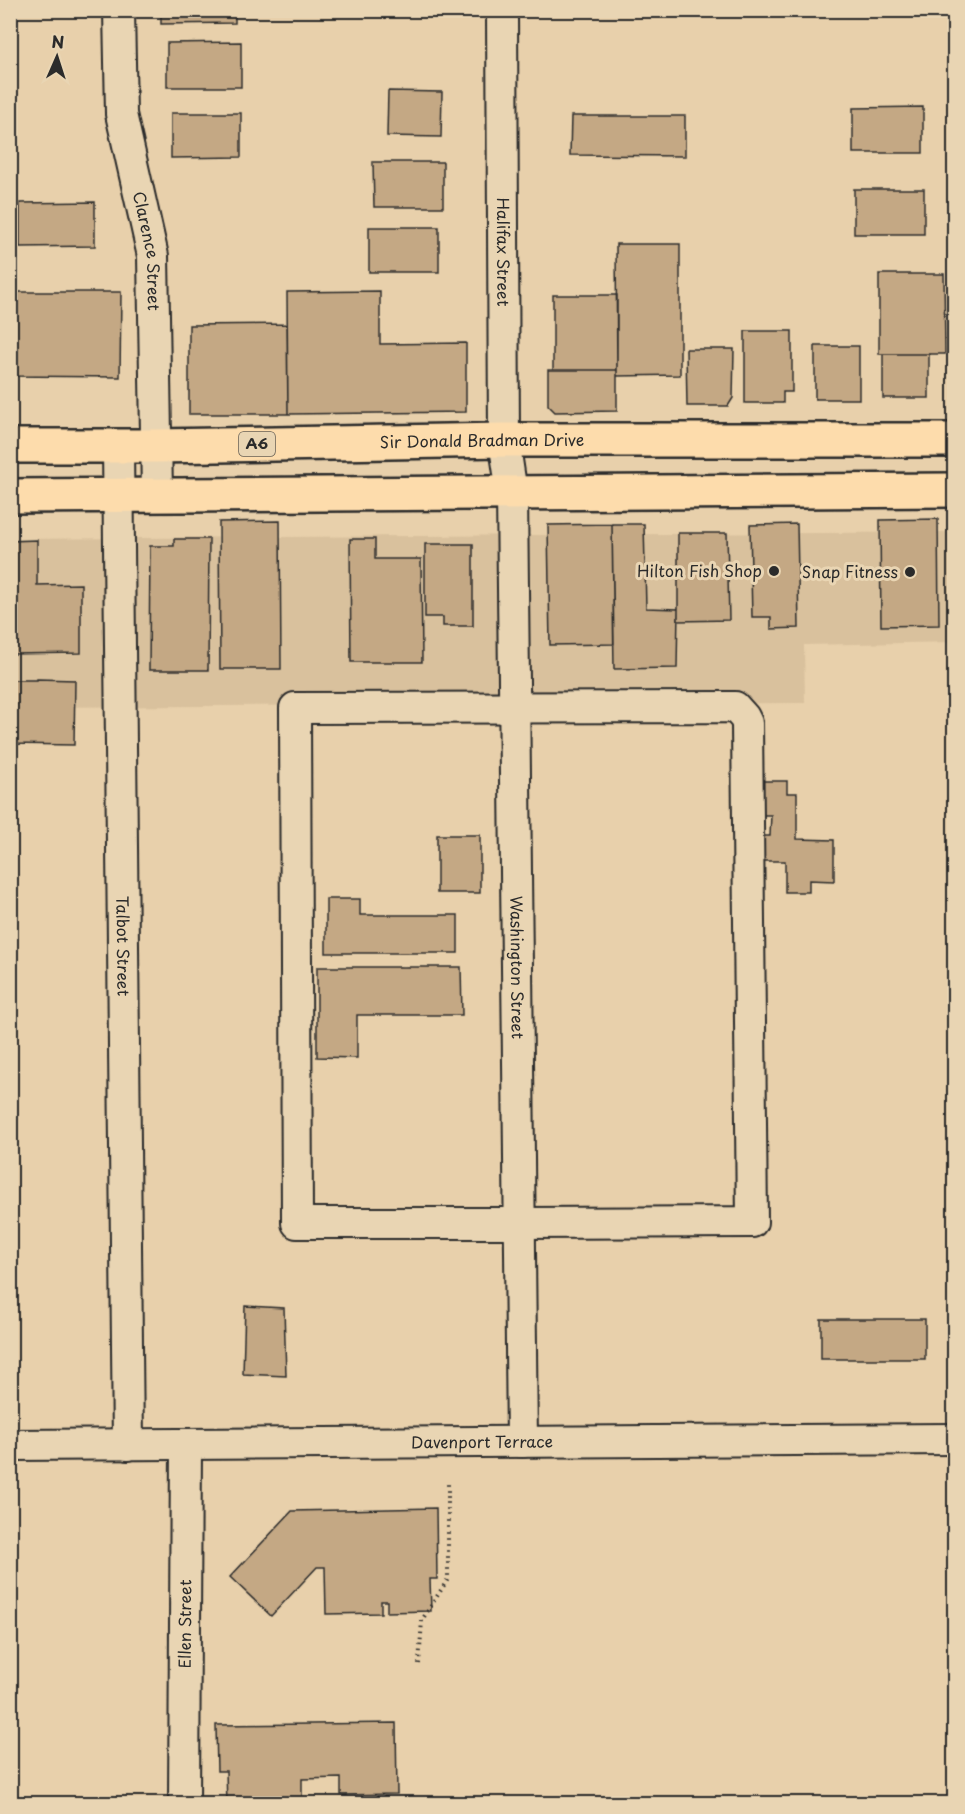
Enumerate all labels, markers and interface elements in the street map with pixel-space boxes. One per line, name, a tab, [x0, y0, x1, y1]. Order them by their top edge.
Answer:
north arrow	[27, 27, 87, 87]
text: N	[51, 29, 65, 53]
street label: Clarence Street	[128, 189, 167, 311]
street label: Halifax Street	[492, 197, 516, 307]
street label: Sir Donald Bradman Drive	[379, 427, 584, 453]
road number: A6	[239, 432, 275, 456]
place label: Hilton Fish Shop	[637, 558, 762, 582]
place label: Snap Fitness	[802, 559, 898, 583]
marker: Hilton Fish Shop	[767, 564, 781, 578]
marker: Snap Fitness	[903, 565, 917, 579]
street label: Talbot Street	[112, 896, 137, 997]
street label: Washington Street	[505, 896, 531, 1040]
street label: Davenport Terrace	[411, 1429, 553, 1453]
street label: Ellen Street	[172, 1579, 196, 1669]

